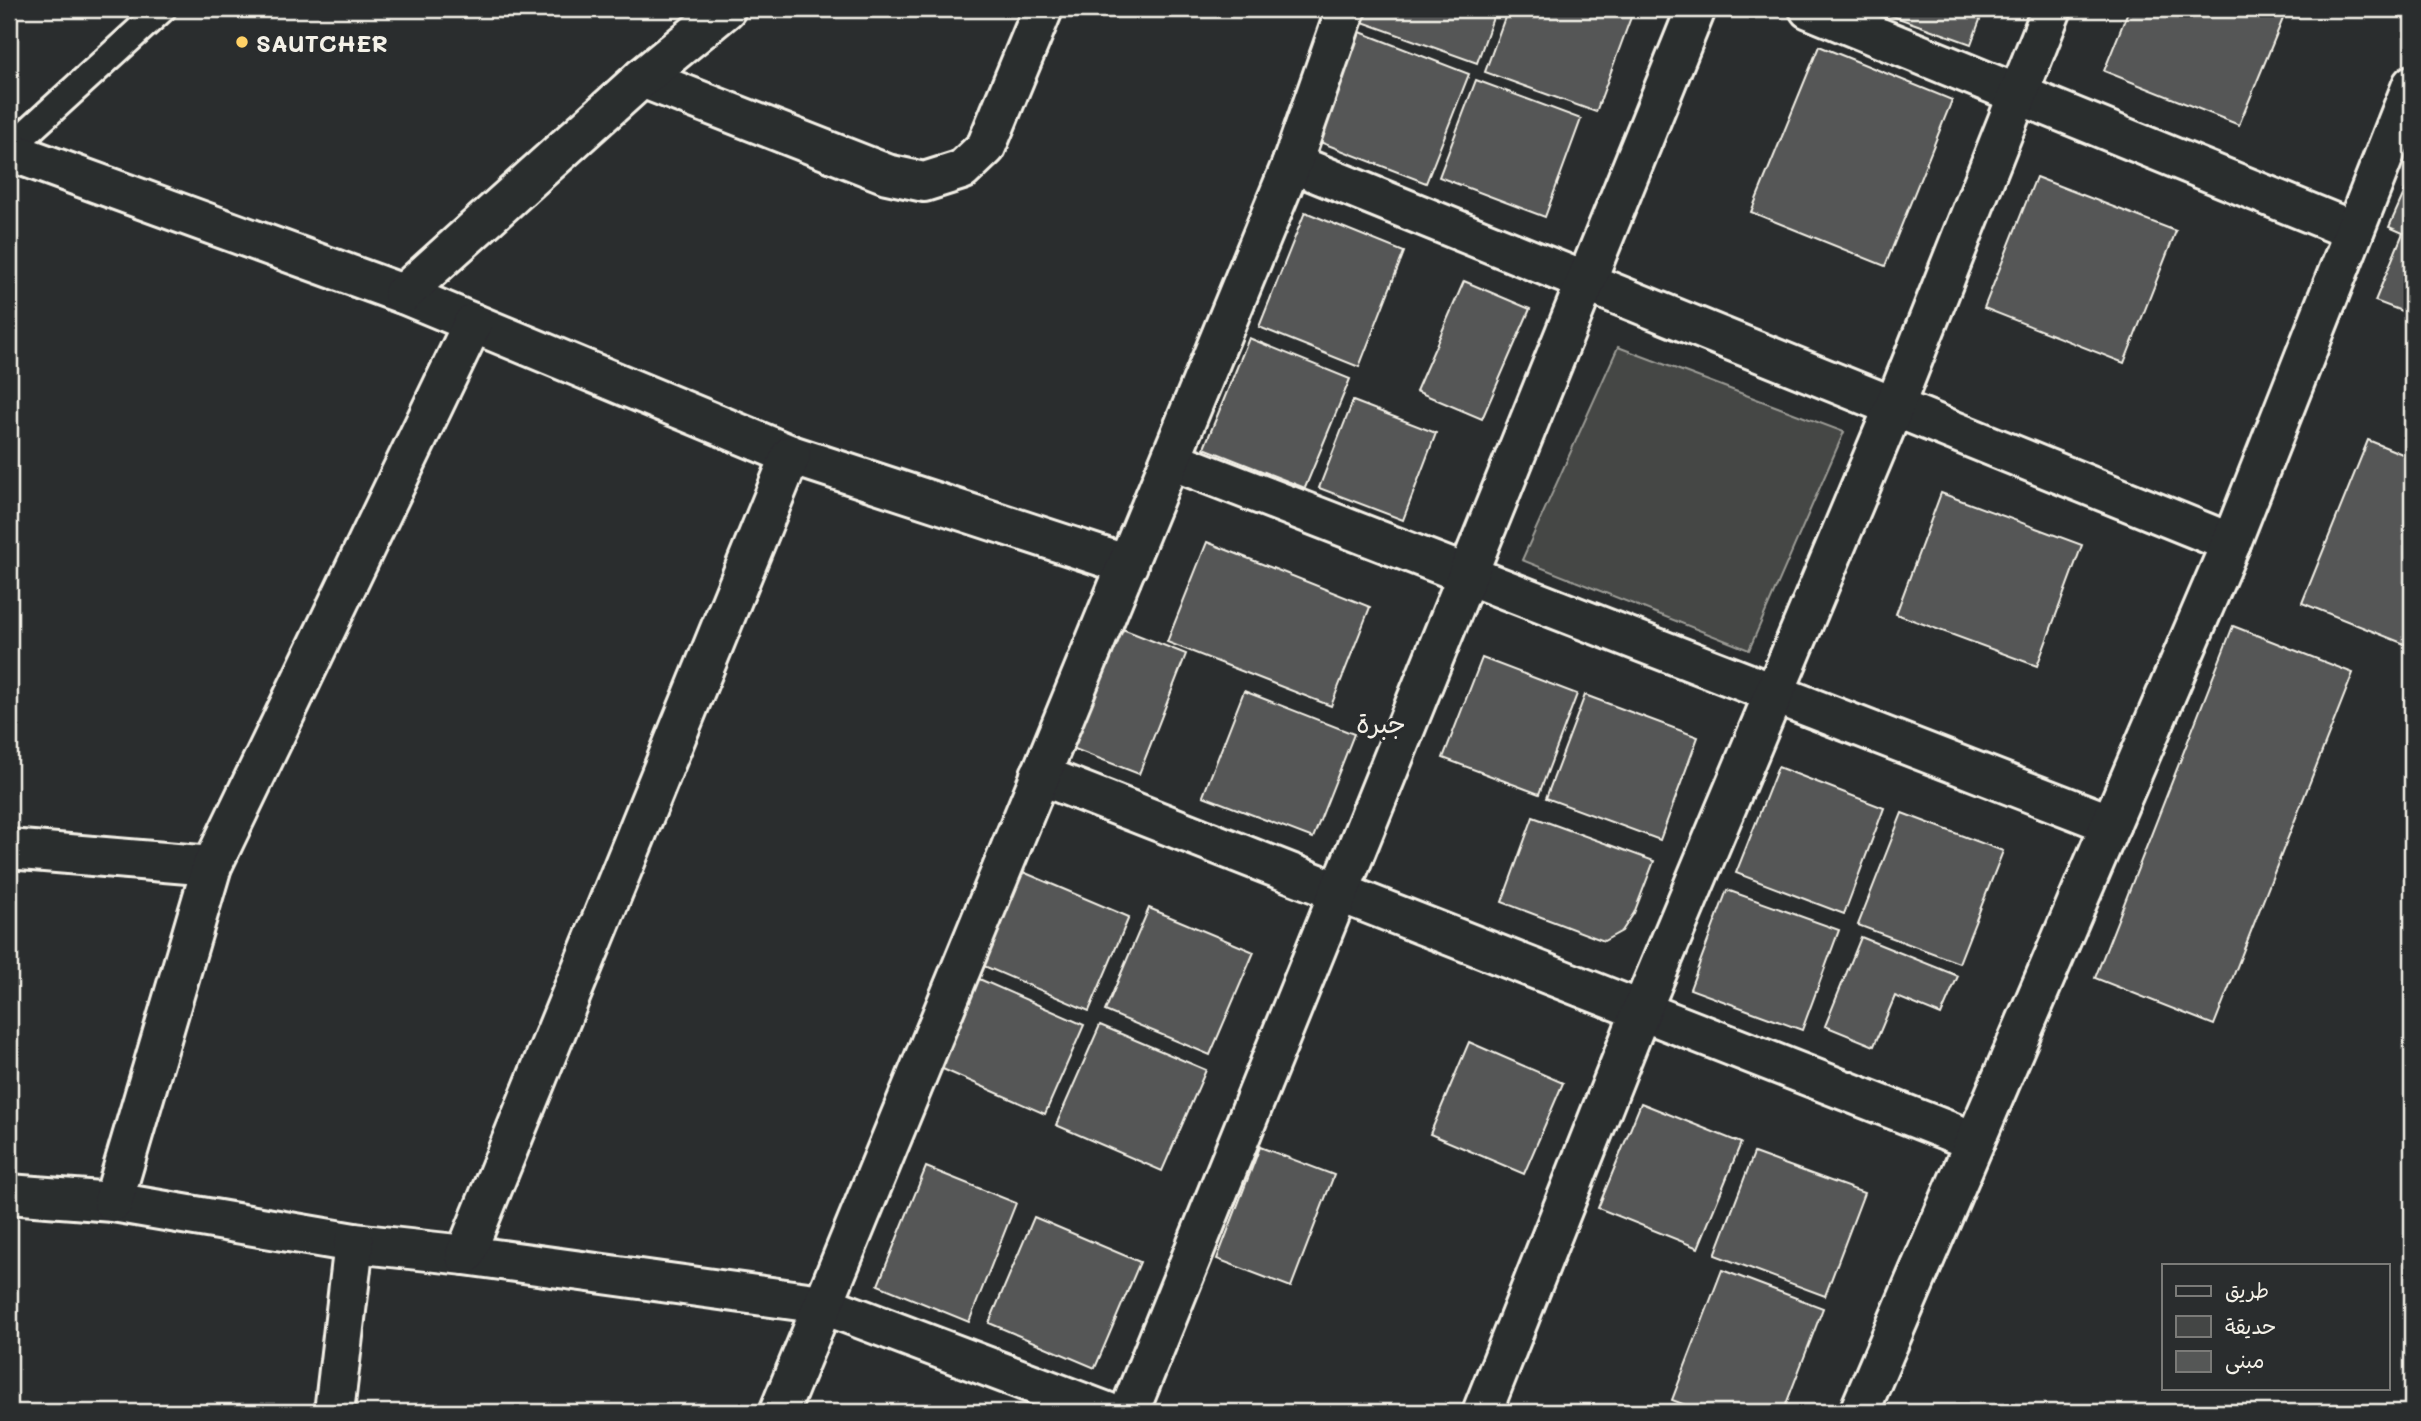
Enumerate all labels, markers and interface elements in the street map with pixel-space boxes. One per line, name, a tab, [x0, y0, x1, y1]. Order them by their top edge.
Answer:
place label: SAUTCHER	[256, 27, 388, 58]
marker: SAUTCHER	[234, 34, 250, 50]
district label: جبرة	[1356, 706, 1406, 740]
legend	[2162, 1264, 2390, 1390]
text: طريق	[2225, 1276, 2269, 1303]
text: حديقة	[2225, 1312, 2276, 1339]
text: مبنى	[2225, 1346, 2264, 1375]

